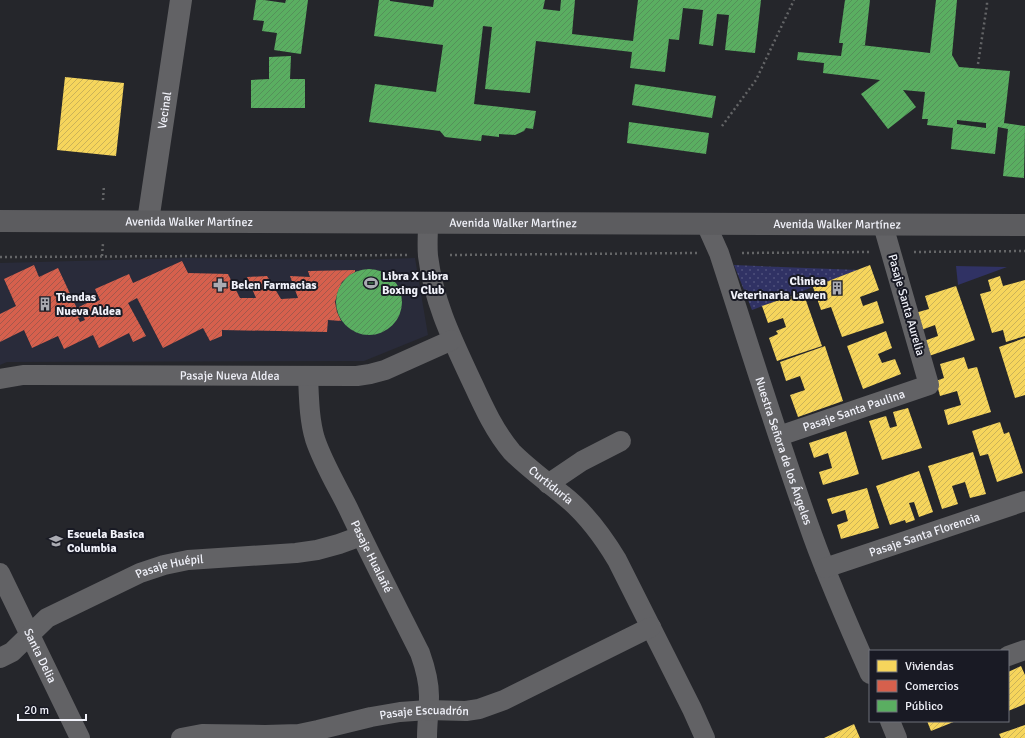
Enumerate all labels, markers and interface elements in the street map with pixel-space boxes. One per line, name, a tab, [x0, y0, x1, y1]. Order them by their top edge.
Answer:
street label: Vecinal	[154, 90, 175, 130]
street label: Avenida Walker Martínez	[125, 214, 253, 229]
street label: Avenida Walker Martínez	[449, 215, 577, 231]
street label: Avenida Walker Martínez	[773, 217, 901, 232]
street label: Pasaje Santa Aurelia	[884, 252, 928, 358]
place label: Libra X Libra Boxing Club	[382, 269, 448, 298]
place label: Clinica Veterinaria Lawen	[730, 274, 826, 303]
sports icon: Libra X Libra Boxing Club	[363, 275, 379, 291]
pharmacy icon: Belen Farmacias	[212, 277, 228, 293]
place label: Belen Farmacias	[231, 278, 317, 293]
building icon: Clinica Veterinaria Lawen	[829, 280, 845, 296]
place label: Tiendas Nueva Aldea	[56, 290, 121, 319]
building icon: Tiendas Nueva Aldea	[37, 296, 53, 312]
street label: Pasaje Nueva Aldea	[180, 368, 280, 383]
street label: Nuestra Señora de los Ángeles	[752, 375, 816, 527]
street label: Pasaje Santa Paulina	[801, 386, 907, 435]
street label: Curtiduría	[525, 463, 576, 508]
street label: Pasaje Santa Florencia	[867, 509, 982, 560]
street label: Pasaje Hualañé	[347, 518, 396, 595]
place label: Escuela Basica Columbia	[67, 527, 144, 556]
school or university icon: Escuela Basica Columbia	[48, 533, 64, 549]
street label: Pasaje Huépil	[133, 551, 205, 582]
street label: Santa Delia	[21, 626, 60, 686]
legend	[869, 650, 1009, 722]
text: Viviendas	[905, 659, 954, 674]
text: Comercios	[905, 679, 959, 694]
scale bar	[18, 696, 86, 722]
text: Público	[905, 699, 943, 714]
street label: Pasaje Escuadrón	[378, 702, 469, 723]
text: 20 m	[24, 703, 49, 718]

